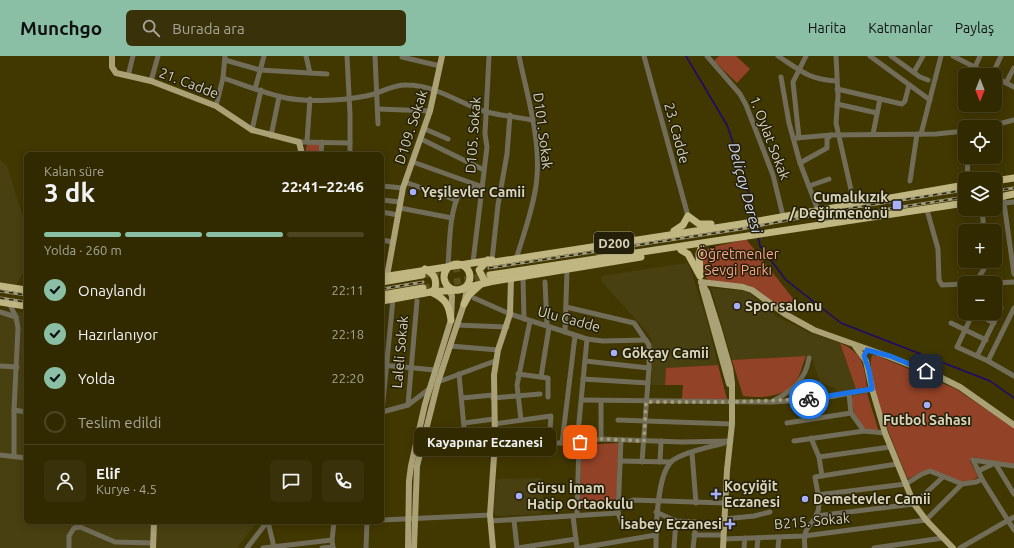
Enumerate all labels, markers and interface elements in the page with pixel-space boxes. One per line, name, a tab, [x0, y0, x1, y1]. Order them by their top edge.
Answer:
search box	[126, 10, 406, 46]
text: Munchgo	[20, 17, 102, 39]
icon: search	[140, 17, 162, 39]
text: Burada ara	[172, 20, 245, 37]
text: Harita	[808, 20, 846, 36]
text: Katmanlar	[868, 20, 933, 36]
text: Paylaş	[955, 20, 994, 36]
street label: 21. Cadde	[157, 64, 221, 102]
north arrow	[958, 68, 1002, 112]
map controls	[958, 68, 1002, 320]
street label: D109. Sokak	[391, 88, 431, 166]
street label: D101. Sokak	[530, 92, 556, 170]
street label: 1. Oylat Sokak	[747, 94, 793, 182]
street label: D105. Sokak	[462, 96, 484, 174]
street label: 23. Cadde	[661, 101, 693, 165]
button: locate	[958, 120, 1002, 164]
water label: Deliçay Deresi	[725, 141, 766, 236]
text: Kalan süre	[44, 164, 104, 178]
button: layers	[958, 172, 1002, 216]
text: 3 dk	[44, 178, 95, 207]
text: 22:41–22:46	[281, 178, 364, 195]
place label: Yeşilevler Camii	[421, 184, 525, 201]
marker: Yeşilevler Camii	[408, 187, 418, 197]
place label: Cumalıkızık / Değirmenönü	[789, 189, 888, 221]
marker: Cumalıkızık / Değirmenönü	[891, 199, 903, 211]
button: +	[958, 224, 1002, 268]
road number: D200	[594, 232, 634, 254]
text: Yolda · 260 m	[44, 243, 122, 257]
park label: Öğretmenler Sevgi Parkı	[697, 245, 780, 278]
button: −	[958, 276, 1002, 320]
icon: check	[44, 279, 66, 301]
text: Onaylandı	[78, 282, 146, 299]
text: 22:11	[331, 283, 364, 297]
place label: Spor salonu	[745, 298, 822, 314]
marker: Spor salonu	[732, 301, 742, 311]
street label: Ulu Cadde	[536, 303, 602, 335]
street label: Laleli Sokak	[389, 315, 411, 389]
icon: check	[44, 323, 66, 345]
text: Hazırlanıyor	[78, 326, 158, 343]
text: 22:18	[331, 327, 364, 341]
place label: Gökçay Camii	[622, 345, 709, 362]
marker: Gökçay Camii	[609, 348, 619, 358]
pin	[909, 354, 943, 388]
icon: home	[915, 360, 937, 382]
icon: check	[44, 367, 66, 389]
text: Yolda	[78, 370, 115, 387]
text: 22:20	[331, 371, 364, 385]
courier	[789, 379, 829, 419]
icon: bike	[798, 388, 820, 410]
marker: Futbol Sahası	[922, 400, 932, 410]
place label: Futbol Sahası	[883, 412, 971, 428]
text: Teslim edildi	[78, 414, 161, 431]
pin	[563, 425, 597, 459]
callout: Kayapınar Eczanesi	[414, 428, 556, 456]
icon: bag	[569, 431, 591, 453]
text: Kayapınar Eczanesi	[427, 435, 543, 449]
button: person	[44, 460, 86, 502]
button: chat	[270, 460, 312, 502]
button: phone	[322, 460, 364, 502]
text: Elif	[96, 465, 120, 482]
place label: Koçyiğit Eczanesi	[724, 478, 780, 510]
place label: Gürsu İmam Hatip Ortaokulu	[527, 479, 633, 512]
text: Kurye · 4.5	[96, 482, 157, 496]
marker: Koçyiğit Eczanesi	[711, 489, 721, 499]
marker: Gürsu İmam Hatip Ortaokulu	[514, 491, 524, 501]
place label: Demetevler Camii	[813, 491, 931, 507]
marker: Demetevler Camii	[800, 494, 810, 504]
street label: B215. Sokak	[773, 510, 851, 532]
place label: İsabey Eczanesi	[620, 515, 722, 532]
marker: İsabey Eczanesi	[725, 519, 735, 529]

